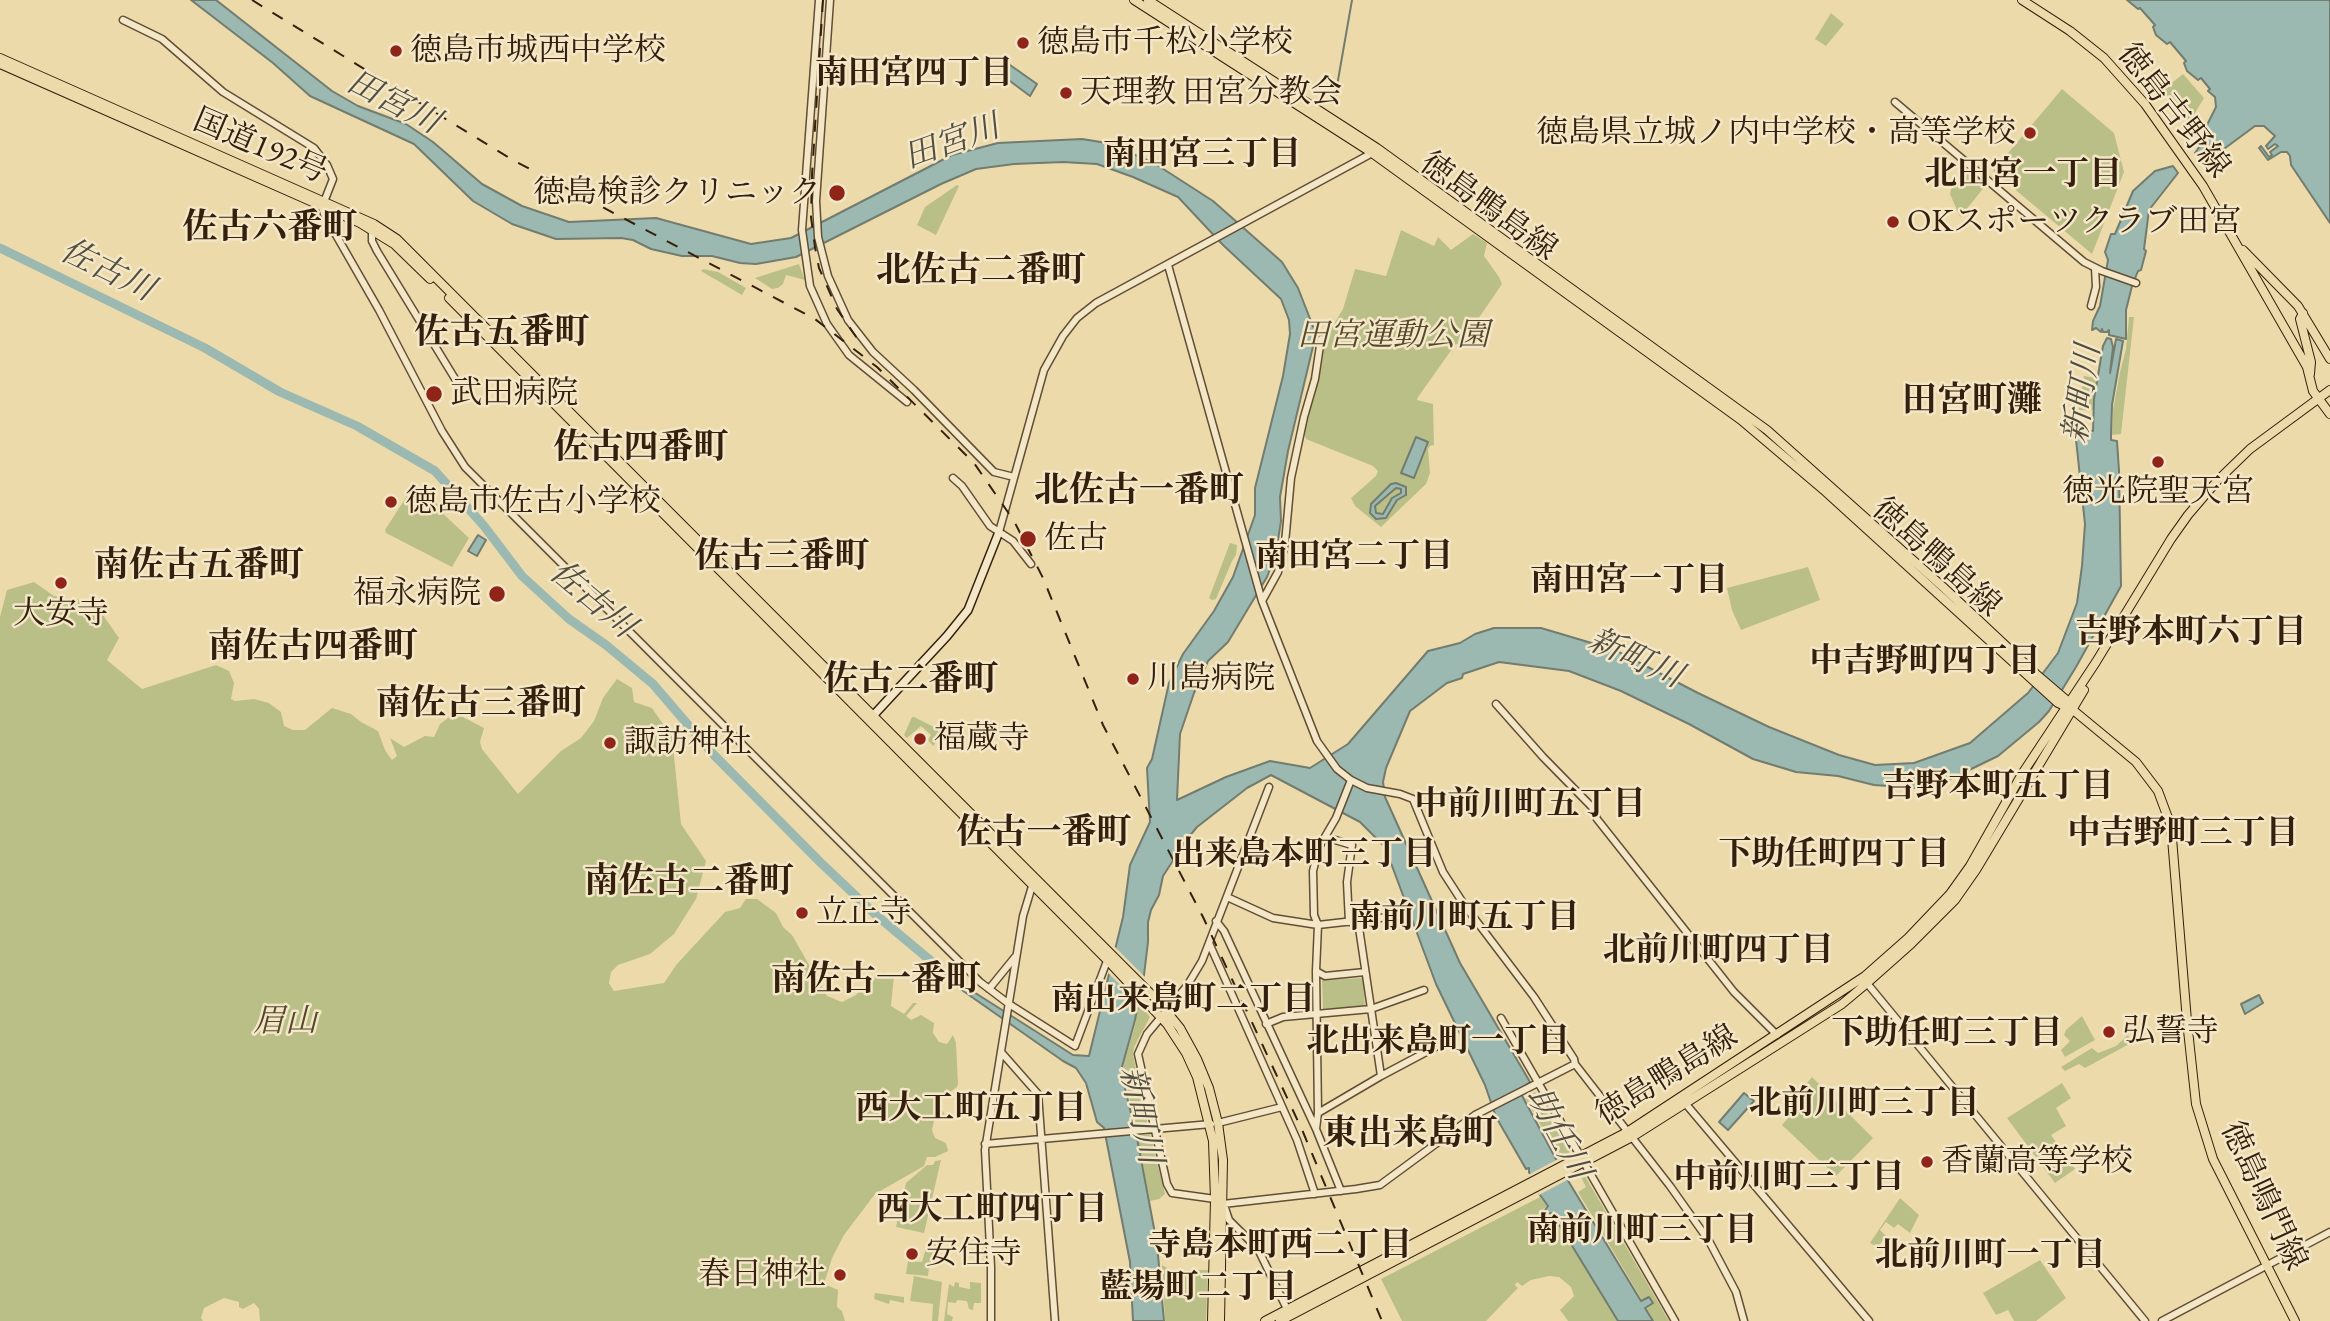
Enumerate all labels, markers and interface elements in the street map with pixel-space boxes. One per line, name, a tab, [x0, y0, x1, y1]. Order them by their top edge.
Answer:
place label: 徳島市千松小学校	[1037, 24, 1293, 62]
place label: 徳島市城西中学校	[410, 32, 666, 70]
marker: 徳島市千松小学校	[1015, 35, 1031, 51]
street label: 徳島吉野線	[2109, 36, 2237, 186]
marker: 徳島市城西中学校	[388, 43, 404, 59]
district label: 南田宮四丁目	[815, 54, 1013, 94]
water label: 田宮川	[340, 63, 446, 143]
place label: 天理教 田宮分教会	[1080, 74, 1342, 112]
marker: 天理教 田宮分教会	[1058, 85, 1074, 101]
street label: 国道192号	[187, 102, 333, 192]
water label: 田宮川	[899, 107, 1005, 179]
place label: 徳島県立城ノ内中学校・高等学校	[1536, 114, 2016, 152]
marker: 徳島県立城ノ内中学校・高等学校	[2022, 125, 2038, 141]
district label: 南田宮三丁目	[1103, 135, 1301, 175]
street label: 徳島鴨島線	[1412, 144, 1564, 270]
district label: 北田宮一丁目	[1924, 155, 2122, 195]
place label: 徳島検診クリニック	[533, 174, 821, 212]
marker: 徳島検診クリニック	[827, 183, 847, 203]
place label: OKスポーツクラブ田宮	[1907, 203, 2241, 241]
district label: 佐古六番町	[183, 207, 357, 249]
marker: OKスポーツクラブ田宮	[1885, 214, 1901, 230]
water label: 佐古川	[54, 232, 160, 310]
district label: 北佐古二番町	[876, 250, 1086, 292]
district label: 佐古五番町	[415, 312, 589, 354]
park label: 田宮運動公園	[1297, 317, 1489, 355]
water label: 新町川	[2057, 342, 2109, 446]
place label: 武田病院	[450, 375, 578, 413]
district label: 田宮町灘	[1902, 380, 2042, 422]
marker: 武田病院	[424, 384, 444, 404]
district label: 佐古四番町	[554, 427, 728, 469]
marker: 徳光院聖天宮	[2150, 454, 2166, 470]
district label: 北佐古一番町	[1034, 470, 1244, 512]
place label: 徳光院聖天宮	[2062, 473, 2254, 511]
place label: 徳島市佐古小学校	[405, 483, 661, 521]
street label: 徳島鴨島線	[1864, 490, 2008, 626]
marker: 徳島市佐古小学校	[383, 494, 399, 510]
place label: 佐古	[1044, 520, 1108, 558]
marker: 佐古	[1018, 529, 1038, 549]
district label: 佐古三番町	[695, 536, 869, 578]
district label: 南田宮二丁目	[1255, 537, 1453, 577]
district label: 南佐古五番町	[94, 545, 304, 587]
water label: 佐古川	[541, 553, 643, 647]
district label: 南田宮一丁目	[1530, 561, 1728, 601]
marker: 大安寺	[53, 575, 69, 591]
place label: 福永病院	[353, 575, 481, 613]
marker: 福永病院	[487, 584, 507, 604]
place label: 大安寺	[13, 595, 109, 633]
district label: 吉野本町六丁目	[2076, 613, 2306, 653]
water label: 新町川	[1582, 621, 1688, 697]
district label: 南佐古四番町	[208, 626, 418, 668]
district label: 中吉野町四丁目	[1810, 642, 2040, 682]
district label: 佐古二番町	[824, 659, 998, 701]
place label: 川島病院	[1147, 660, 1275, 698]
marker: 川島病院	[1125, 671, 1141, 687]
district label: 南佐古三番町	[376, 683, 586, 725]
place label: 福蔵寺	[934, 720, 1030, 758]
place label: 諏訪神社	[624, 724, 752, 762]
marker: 福蔵寺	[912, 731, 928, 747]
marker: 諏訪神社	[602, 735, 618, 751]
district label: 吉野本町五丁目	[1883, 767, 2113, 807]
district label: 中前川町五丁目	[1415, 785, 1645, 825]
district label: 佐古一番町	[957, 812, 1131, 854]
district label: 中吉野町三丁目	[2068, 814, 2298, 854]
district label: 出来島本町三丁目	[1172, 835, 1436, 875]
district label: 下助任町四丁目	[1719, 835, 1949, 875]
district label: 南佐古二番町	[584, 861, 794, 903]
place label: 立正寺	[816, 894, 912, 932]
district label: 南前川町五丁目	[1349, 898, 1579, 938]
marker: 立正寺	[794, 905, 810, 921]
district label: 北前川町四丁目	[1603, 931, 1833, 971]
district label: 南佐古一番町	[771, 959, 981, 1001]
district label: 南出来島町二丁目	[1051, 980, 1315, 1020]
park label: 眉山	[253, 1003, 317, 1041]
place label: 弘誓寺	[2123, 1013, 2219, 1051]
district label: 下助任町三丁目	[1832, 1014, 2062, 1054]
street label: 徳島鴨島線	[1589, 1017, 1745, 1135]
district label: 北出来島町一丁目	[1306, 1022, 1570, 1062]
marker: 弘誓寺	[2101, 1024, 2117, 1040]
water label: 新町川	[1110, 1062, 1170, 1168]
water label: 助任川	[1517, 1081, 1599, 1187]
district label: 北前川町三丁目	[1749, 1084, 1979, 1124]
district label: 西大工町五丁目	[856, 1089, 1086, 1129]
district label: 東出来島町	[1323, 1113, 1497, 1155]
street label: 徳島鳴門線	[2212, 1115, 2314, 1277]
place label: 香蘭高等学校	[1941, 1143, 2133, 1181]
marker: 香蘭高等学校	[1919, 1154, 1935, 1170]
district label: 中前川町三丁目	[1674, 1158, 1904, 1198]
district label: 西大工町四丁目	[877, 1190, 1107, 1230]
district label: 南前川町三丁目	[1527, 1211, 1757, 1251]
district label: 寺島本町西二丁目	[1148, 1226, 1412, 1266]
place label: 安住寺	[926, 1235, 1022, 1273]
district label: 北前川町一丁目	[1875, 1236, 2105, 1276]
marker: 安住寺	[904, 1246, 920, 1262]
place label: 春日神社	[698, 1256, 826, 1294]
marker: 春日神社	[832, 1267, 848, 1283]
district label: 藍場町二丁目	[1099, 1268, 1297, 1308]

